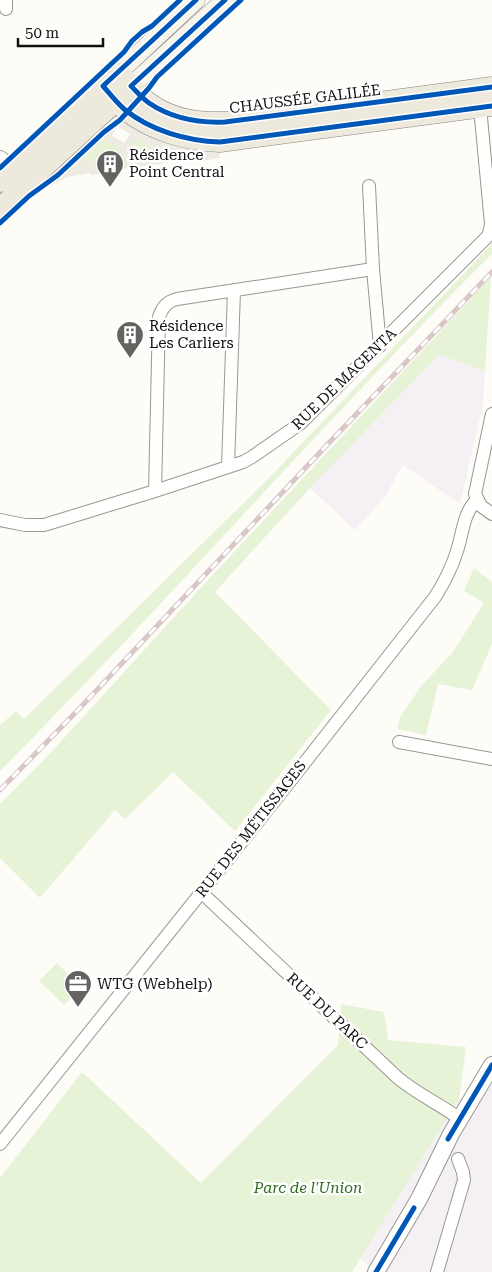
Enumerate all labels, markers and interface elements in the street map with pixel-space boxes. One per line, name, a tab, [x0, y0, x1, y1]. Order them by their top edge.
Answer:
scale bar	[18, 15, 102, 47]
text: 50 m	[25, 24, 60, 42]
street label: CHAUSSÉE GALILÉE	[228, 81, 382, 117]
place label: Résidence Point Central	[129, 146, 225, 181]
building icon: Résidence Point Central	[95, 149, 125, 188]
place label: Résidence Les Carliers	[149, 317, 234, 352]
building icon: Résidence Les Carliers	[115, 320, 145, 359]
street label: RUE DE MAGENTA	[288, 324, 400, 434]
street label: RUE DES MÉTISSAGES	[192, 757, 310, 901]
office icon: WTG (Webhelp)	[63, 969, 93, 1008]
street label: RUE DU PARC	[283, 969, 371, 1053]
place label: WTG (Webhelp)	[97, 975, 213, 993]
park label: Parc de l'Union	[253, 1179, 362, 1197]

